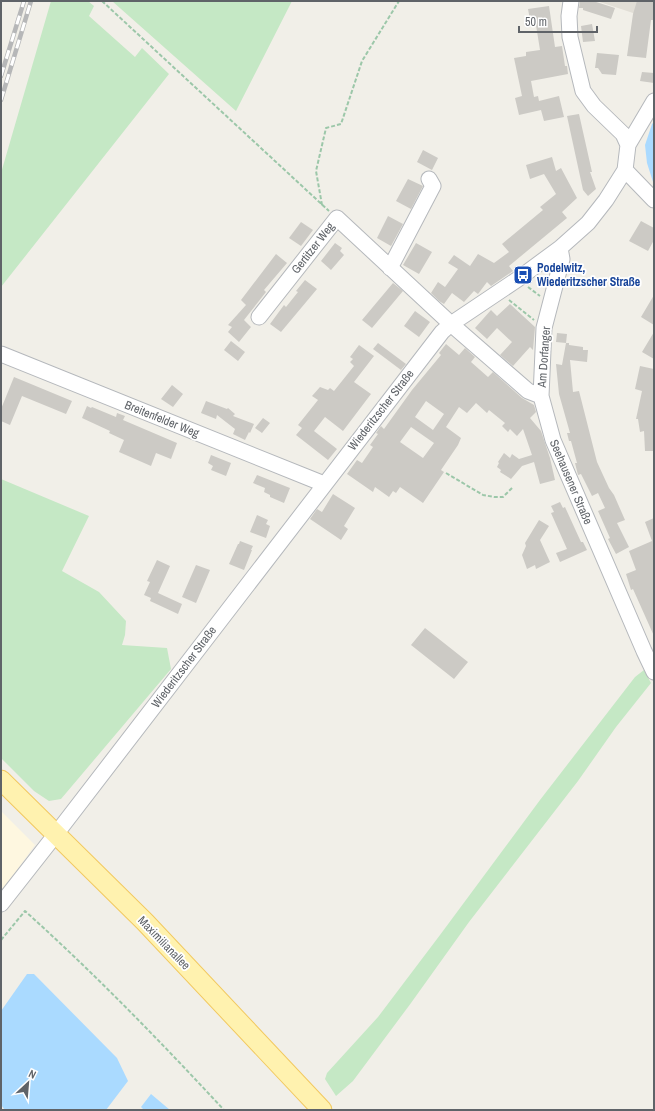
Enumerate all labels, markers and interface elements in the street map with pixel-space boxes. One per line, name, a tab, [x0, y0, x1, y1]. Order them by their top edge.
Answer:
scale bar	[519, 8, 597, 34]
text: 50 m	[525, 14, 547, 30]
street label: Gertitzer Weg	[288, 219, 338, 277]
place label: Podelwitz, Wiederitzscher Straße	[537, 260, 641, 290]
bus stop icon: Podelwitz, Wiederitzscher Straße	[512, 264, 534, 286]
street label: Am Dorfanger	[534, 325, 554, 389]
street label: Wiederitzscher Straße	[344, 366, 418, 454]
street label: Breitenfelder Weg	[122, 397, 202, 441]
street label: Seehausener Straße	[546, 437, 596, 527]
street label: Wiederitzscher Straße	[148, 623, 220, 711]
street label: Maximilianallee	[134, 913, 194, 973]
north arrow	[8, 1063, 48, 1103]
text: N	[26, 1066, 38, 1082]

